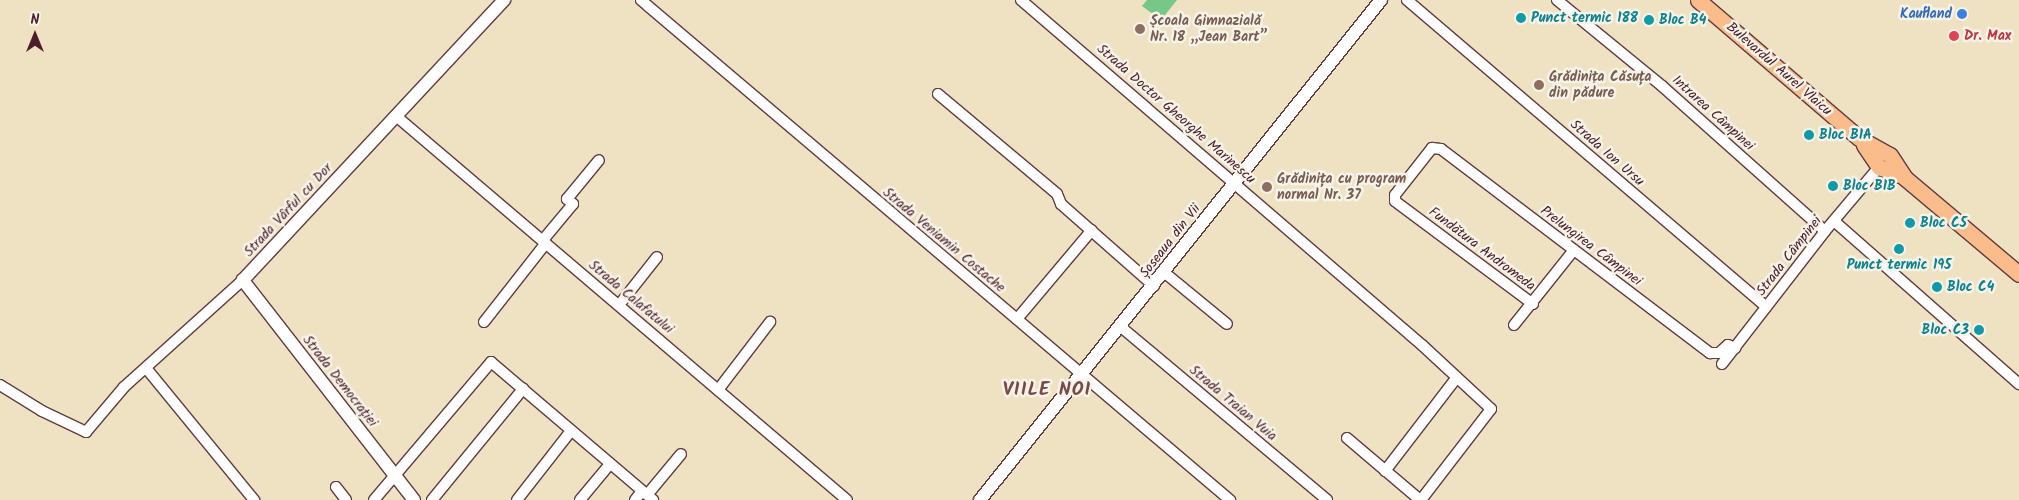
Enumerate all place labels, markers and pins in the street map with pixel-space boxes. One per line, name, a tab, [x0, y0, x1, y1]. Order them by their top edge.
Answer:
place label: Kaufland	[1900, 6, 1952, 22]
marker: Kaufland	[1956, 8, 1968, 20]
place label: Punct termic 188	[1531, 10, 1638, 26]
marker: Punct termic 188	[1515, 12, 1527, 24]
place label: Bloc B4	[1659, 12, 1706, 28]
place label: Școala Gimnazială Nr. 18 „Jean Bart”	[1150, 13, 1268, 46]
marker: Bloc B4	[1643, 14, 1655, 26]
marker: Școala Gimnazială Nr. 18 „Jean Bart”	[1134, 23, 1146, 35]
place label: Dr. Max	[1964, 28, 2011, 44]
marker: Dr. Max	[1948, 30, 1960, 42]
place label: Grădinița Căsuța din pădure	[1549, 69, 1651, 102]
marker: Grădinița Căsuța din pădure	[1533, 79, 1545, 91]
place label: Bloc B1A	[1819, 127, 1872, 143]
marker: Bloc B1A	[1803, 129, 1815, 141]
place label: Grădinița cu program normal Nr. 37	[1277, 171, 1406, 203]
place label: Bloc B1B	[1843, 178, 1896, 194]
marker: Bloc B1B	[1827, 180, 1839, 192]
marker: Grădinița cu program normal Nr. 37	[1261, 181, 1273, 193]
place label: Bloc C5	[1920, 215, 1967, 231]
marker: Bloc C5	[1904, 217, 1916, 229]
marker: Punct termic 195	[1893, 243, 1905, 255]
place label: Punct termic 195	[1847, 257, 1951, 273]
place label: Bloc C4	[1947, 279, 1994, 295]
marker: Bloc C4	[1931, 281, 1943, 293]
place label: Bloc C3	[1922, 322, 1969, 338]
marker: Bloc C3	[1973, 324, 1985, 336]

